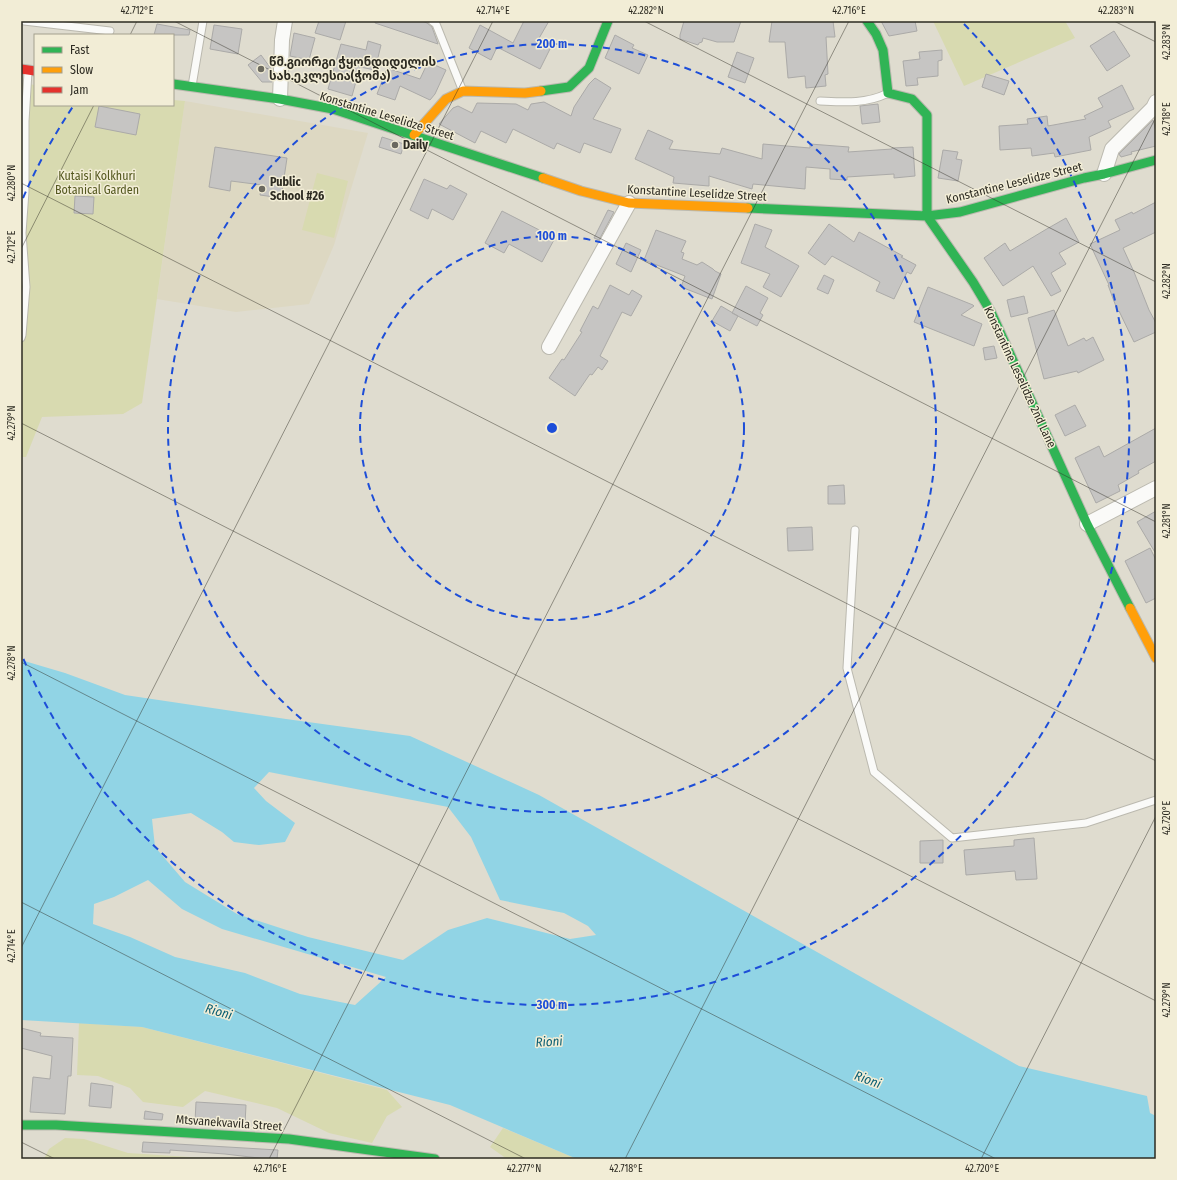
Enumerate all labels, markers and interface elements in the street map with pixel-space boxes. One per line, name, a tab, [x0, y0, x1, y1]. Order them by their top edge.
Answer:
text: 42.712°E	[121, 5, 154, 17]
text: 42.714°E	[476, 5, 510, 17]
text: 42.282°N	[628, 5, 664, 17]
text: 42.716°E	[832, 5, 866, 17]
text: 42.283°N	[1098, 5, 1134, 17]
text: 42.283°N	[1161, 24, 1173, 60]
legend	[34, 34, 174, 106]
text: 200 m	[536, 37, 567, 51]
text: Fast	[70, 43, 89, 57]
place label: წმ.გიორგი ჭყონდიდელის სახ.ეკლესია(ჭომა)	[269, 55, 437, 84]
text: Slow	[70, 63, 93, 77]
marker: წმ.გიორგი ჭყონდიდელის სახ.ეკლესია(ჭომა)	[256, 64, 266, 74]
text: Jam	[70, 83, 88, 97]
street label: Konstantine Leselidze Street	[318, 89, 456, 143]
text: 42.718°E	[1161, 102, 1173, 136]
place label: Daily	[403, 138, 428, 152]
marker: Daily	[390, 140, 400, 150]
street label: Konstantine Leselidze Street	[945, 159, 1083, 207]
text: 42.280°N	[6, 165, 18, 201]
park label: Kutaisi Kolkhuri Botanical Garden	[55, 169, 139, 197]
place label: Public School #26	[270, 175, 324, 203]
street label: Konstantine Leselidze Street	[627, 182, 767, 204]
marker: Public School #26	[257, 184, 267, 194]
text: 100 m	[537, 229, 567, 243]
text: 42.712°E	[6, 230, 18, 263]
text: 42.282°N	[1161, 263, 1173, 299]
street label: Konstantine Leselidze 2nd Lane	[981, 304, 1059, 450]
text: 42.279°N	[6, 405, 18, 441]
centre of rings	[545, 421, 559, 435]
text: 42.281°N	[1161, 503, 1173, 539]
text: 42.278°N	[6, 645, 18, 681]
text: 42.720°E	[1161, 801, 1173, 835]
text: 42.714°E	[6, 929, 18, 963]
text: 42.279°N	[1161, 982, 1173, 1018]
text: 300 m	[536, 998, 567, 1012]
water label: Rioni	[204, 1001, 235, 1023]
water label: Rioni	[535, 1033, 564, 1050]
water label: Rioni	[852, 1068, 884, 1091]
street label: Mtsvanekvavila Street	[175, 1112, 283, 1134]
text: 42.716°E	[253, 1163, 287, 1175]
text: 42.277°N	[507, 1163, 541, 1175]
text: 42.718°E	[609, 1163, 643, 1175]
text: 42.720°E	[965, 1163, 999, 1175]

